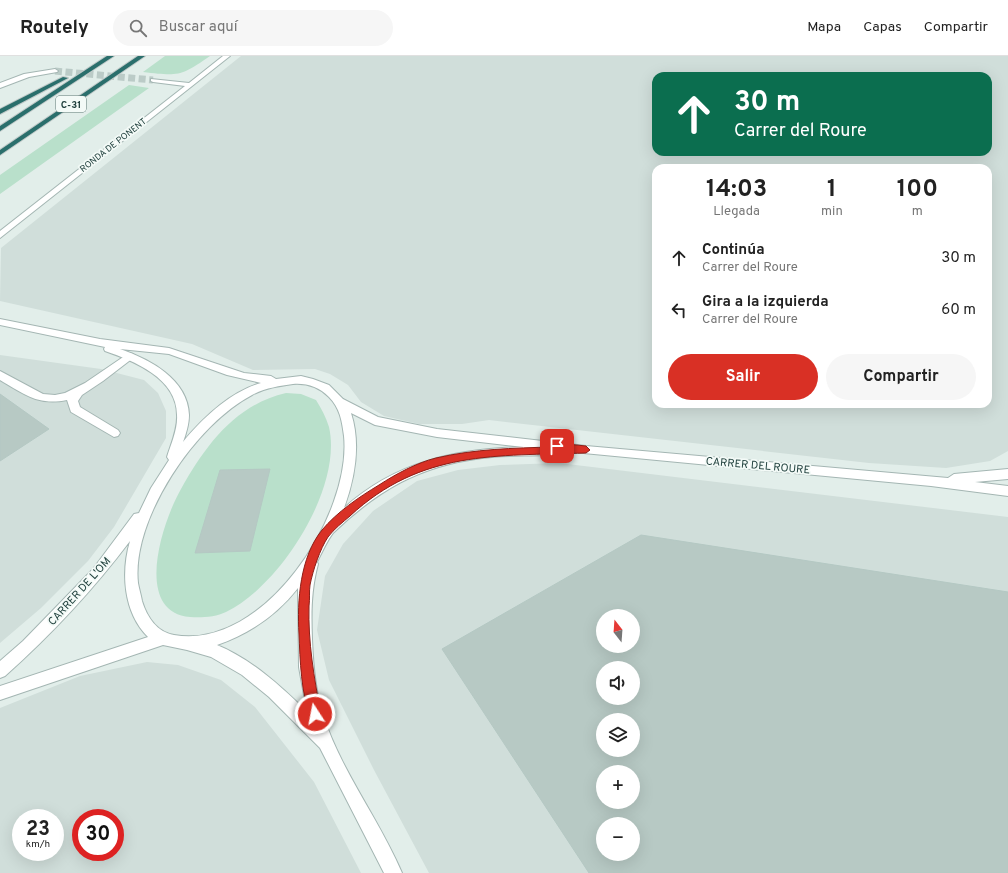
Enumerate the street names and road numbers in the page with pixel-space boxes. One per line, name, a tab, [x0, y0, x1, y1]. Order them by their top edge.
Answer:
road number: C-31	[56, 96, 86, 112]
street label: RONDA DE PONENT	[78, 116, 149, 175]
street label: CARRER DEL ROURE	[705, 454, 811, 478]
street label: CARRER DE L'OM	[45, 555, 114, 629]

